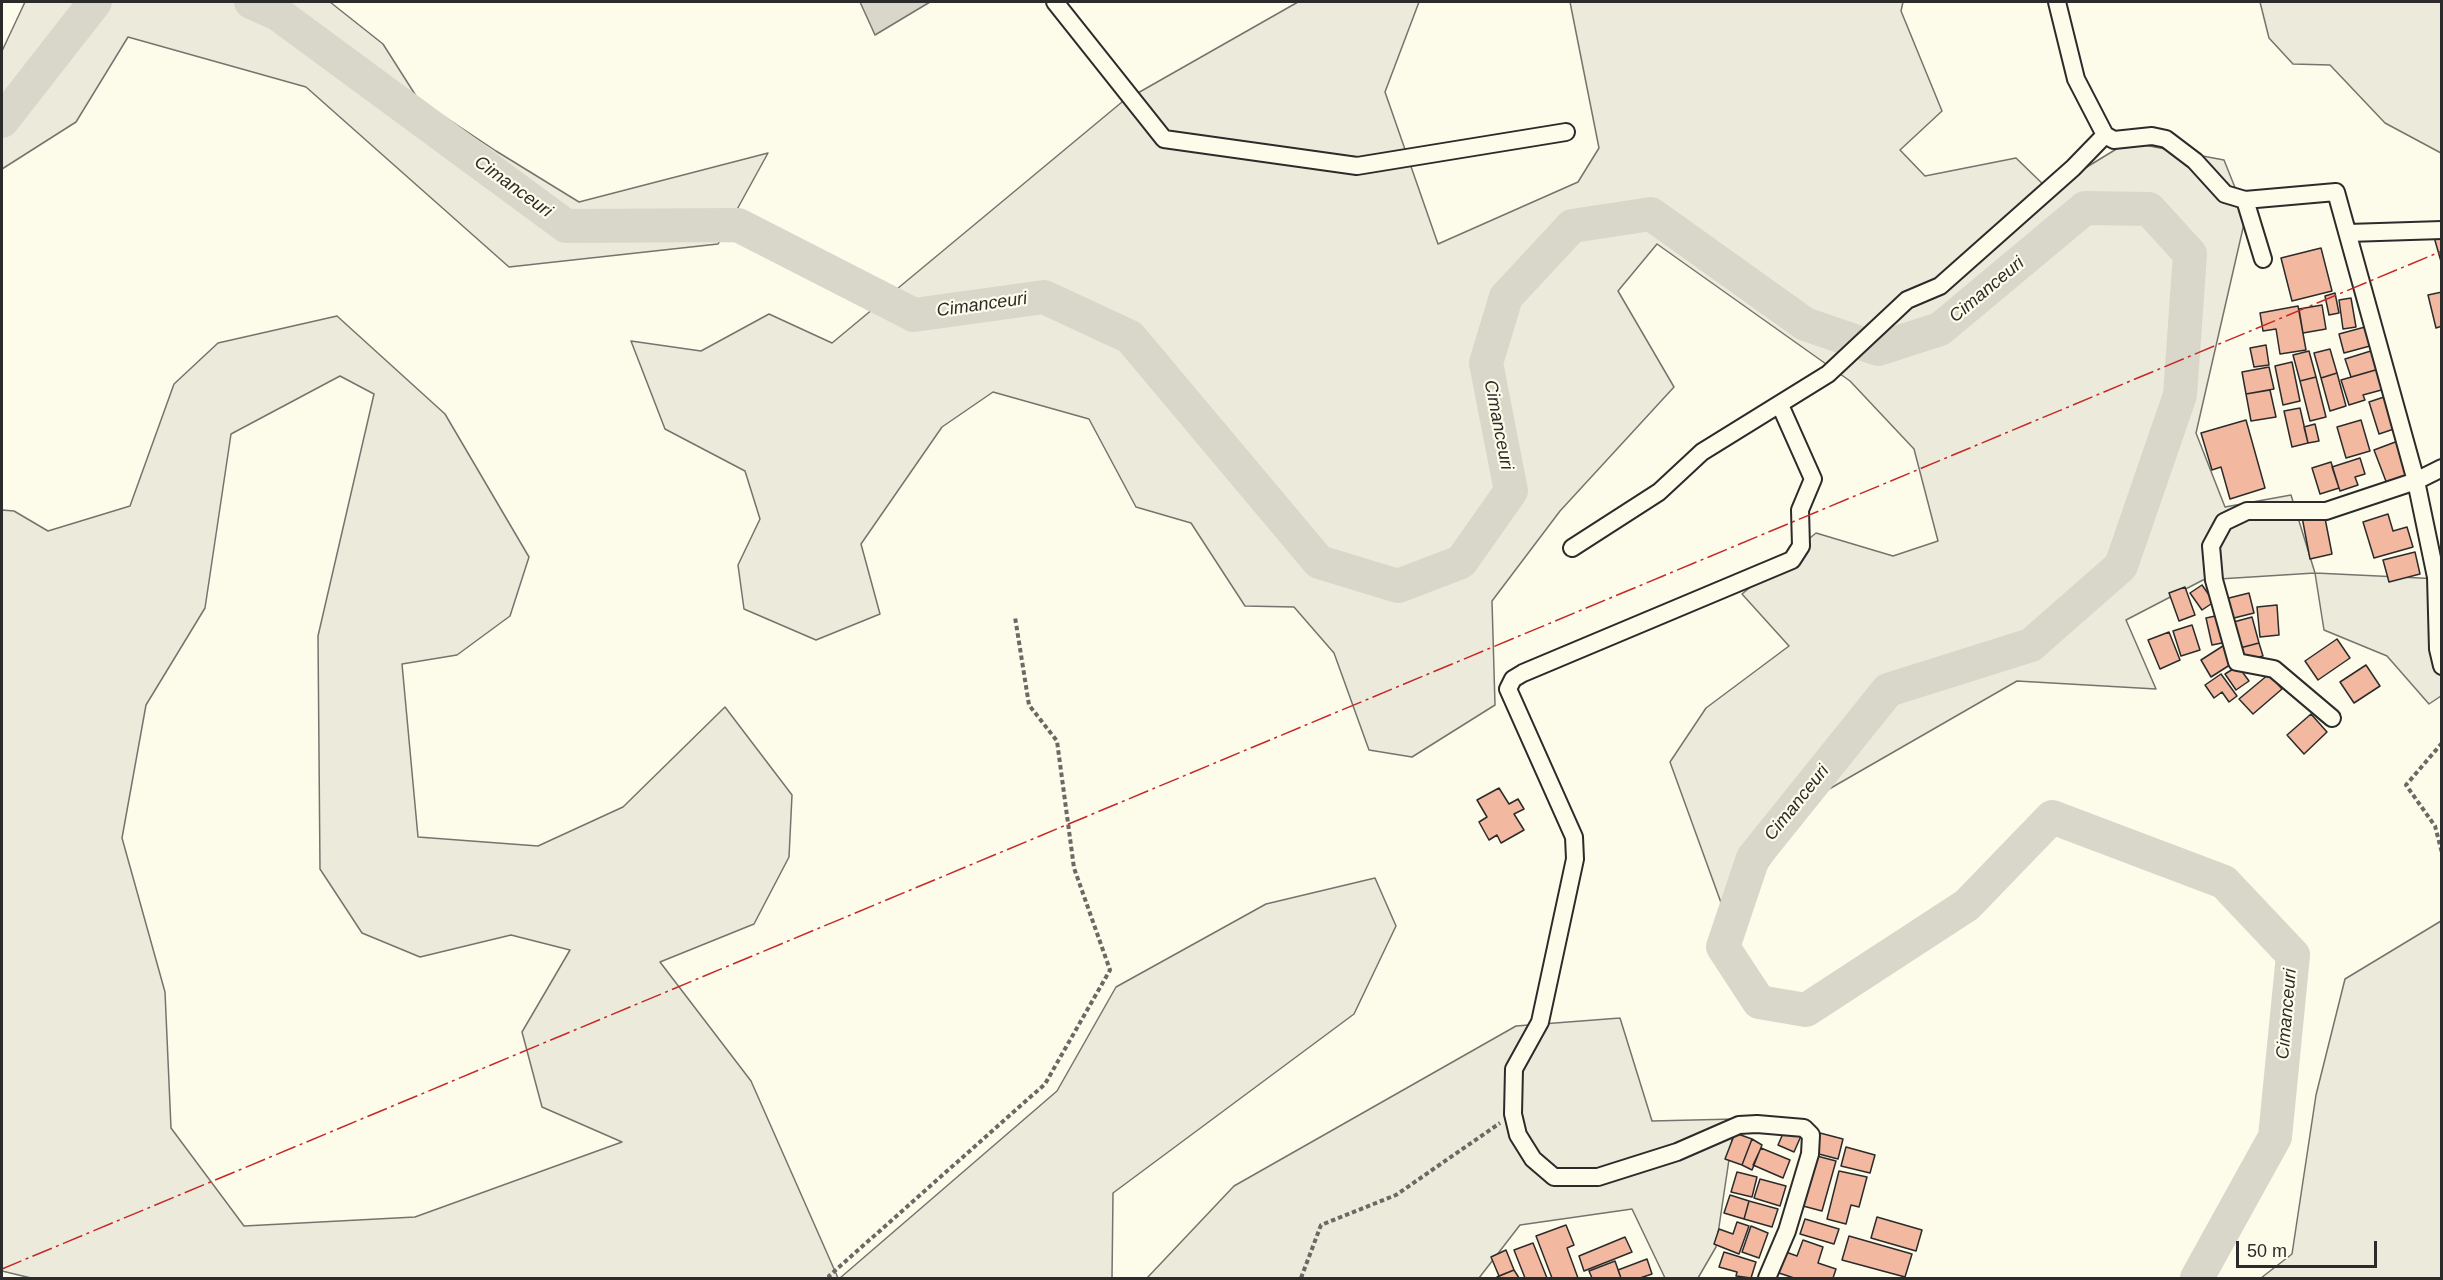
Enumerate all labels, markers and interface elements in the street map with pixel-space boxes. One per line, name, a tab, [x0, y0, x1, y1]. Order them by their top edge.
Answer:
water label: Cimanceuri	[470, 152, 556, 222]
water label: Cimanceuri	[1945, 252, 2029, 328]
water label: Cimanceuri	[935, 288, 1029, 322]
water label: Cimanceuri	[1479, 378, 1517, 472]
water label: Cimanceuri	[1760, 761, 1834, 845]
water label: Cimanceuri	[2272, 968, 2302, 1060]
scale bar	[2239, 1229, 2380, 1267]
text: 50 m	[2247, 1241, 2287, 1261]

